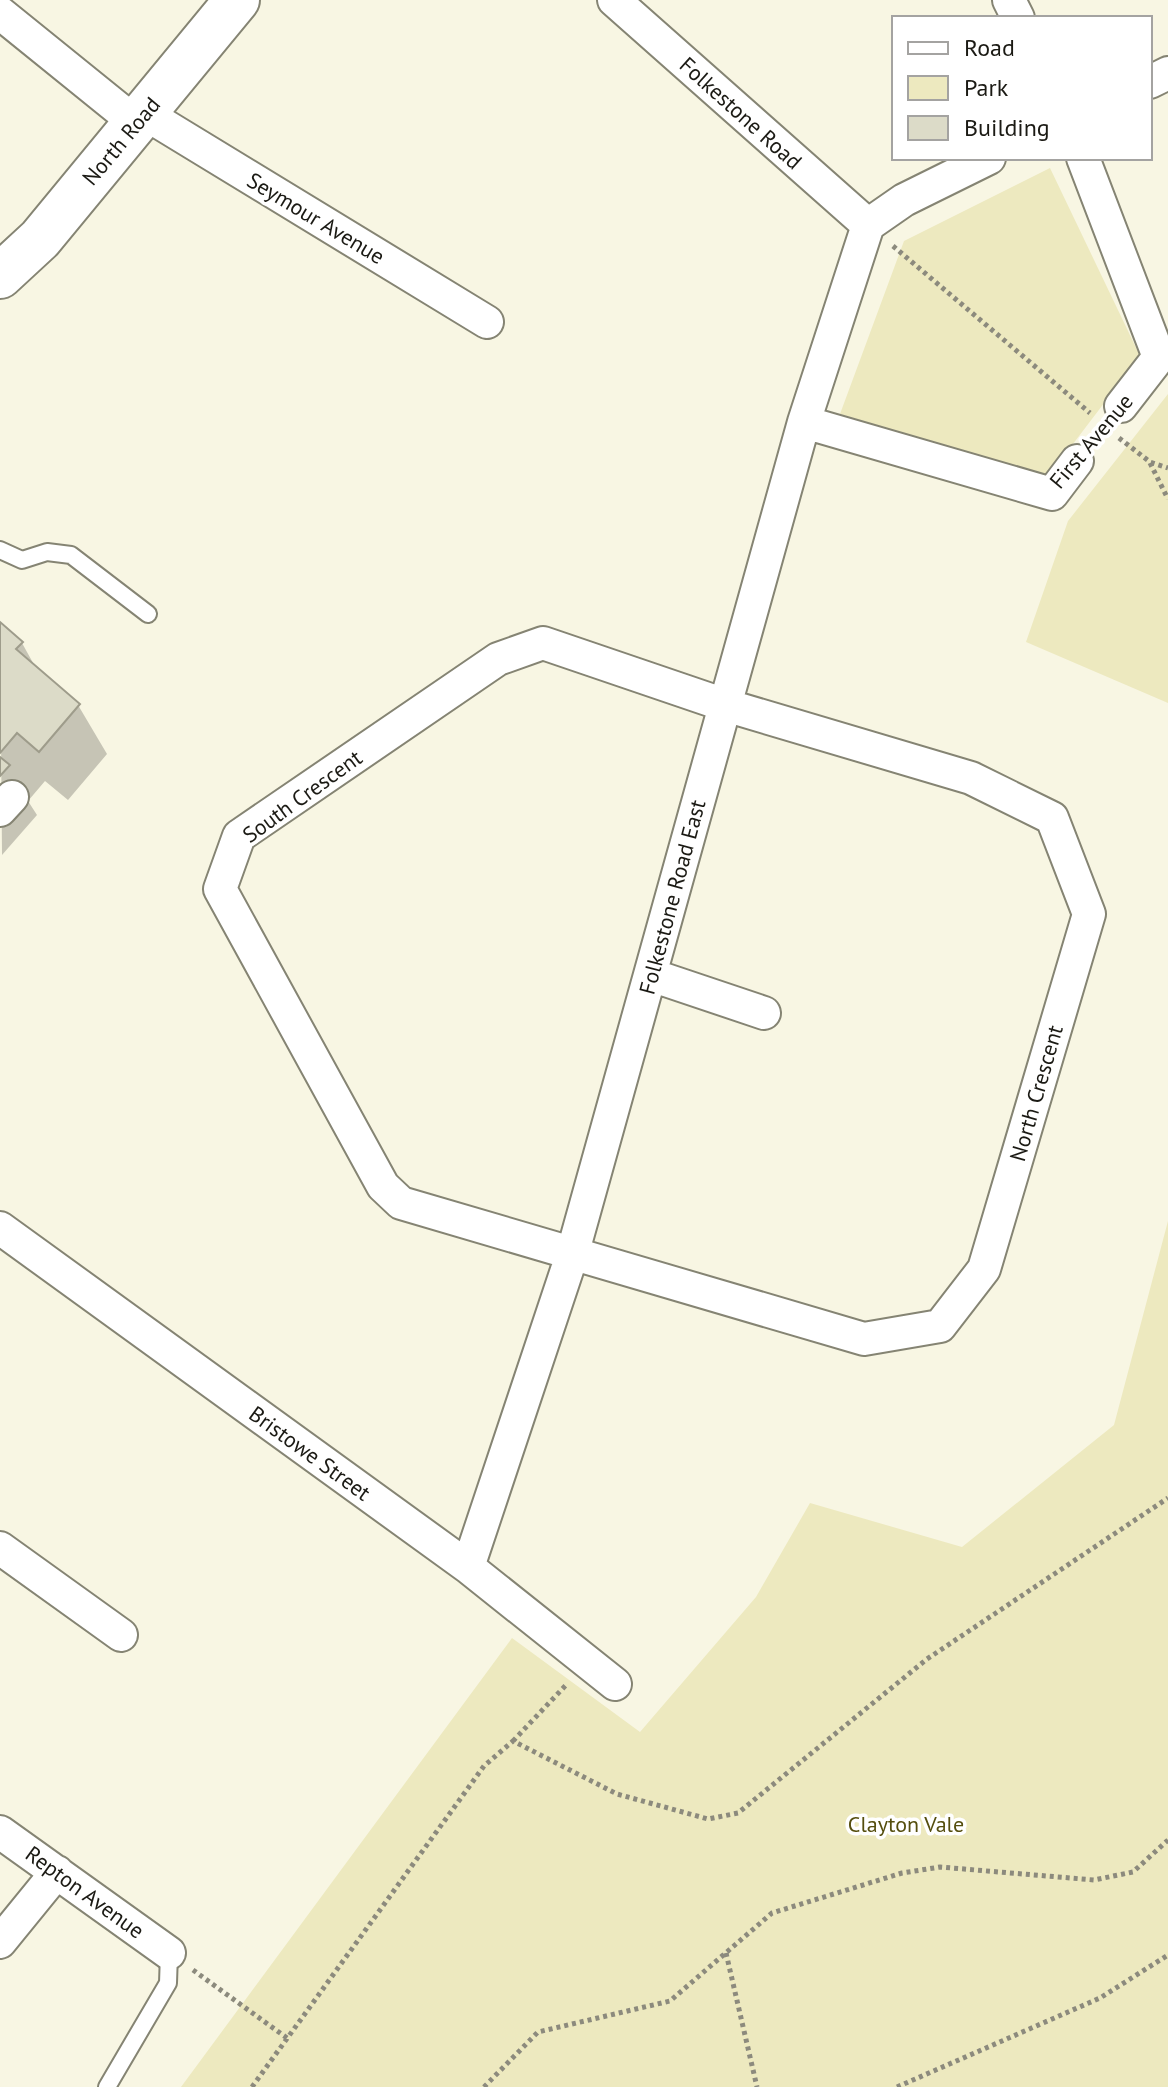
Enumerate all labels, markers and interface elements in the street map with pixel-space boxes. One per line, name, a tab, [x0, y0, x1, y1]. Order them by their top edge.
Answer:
legend	[892, 16, 1152, 160]
text: Road	[964, 32, 1015, 63]
street label: Folkestone Road	[674, 51, 808, 175]
text: Park	[964, 72, 1009, 103]
street label: North Road	[76, 91, 166, 191]
text: Building	[964, 112, 1050, 143]
street label: Seymour Avenue	[242, 166, 390, 270]
street label: First Avenue	[1043, 388, 1139, 494]
street label: South Crescent	[237, 743, 368, 849]
street label: Folkestone Road East	[633, 796, 712, 997]
street label: North Crescent	[1003, 1021, 1069, 1164]
street label: Bristowe Street	[244, 1400, 377, 1507]
park label: Clayton Vale	[848, 1810, 964, 1838]
street label: Repton Avenue	[20, 1840, 150, 1944]

